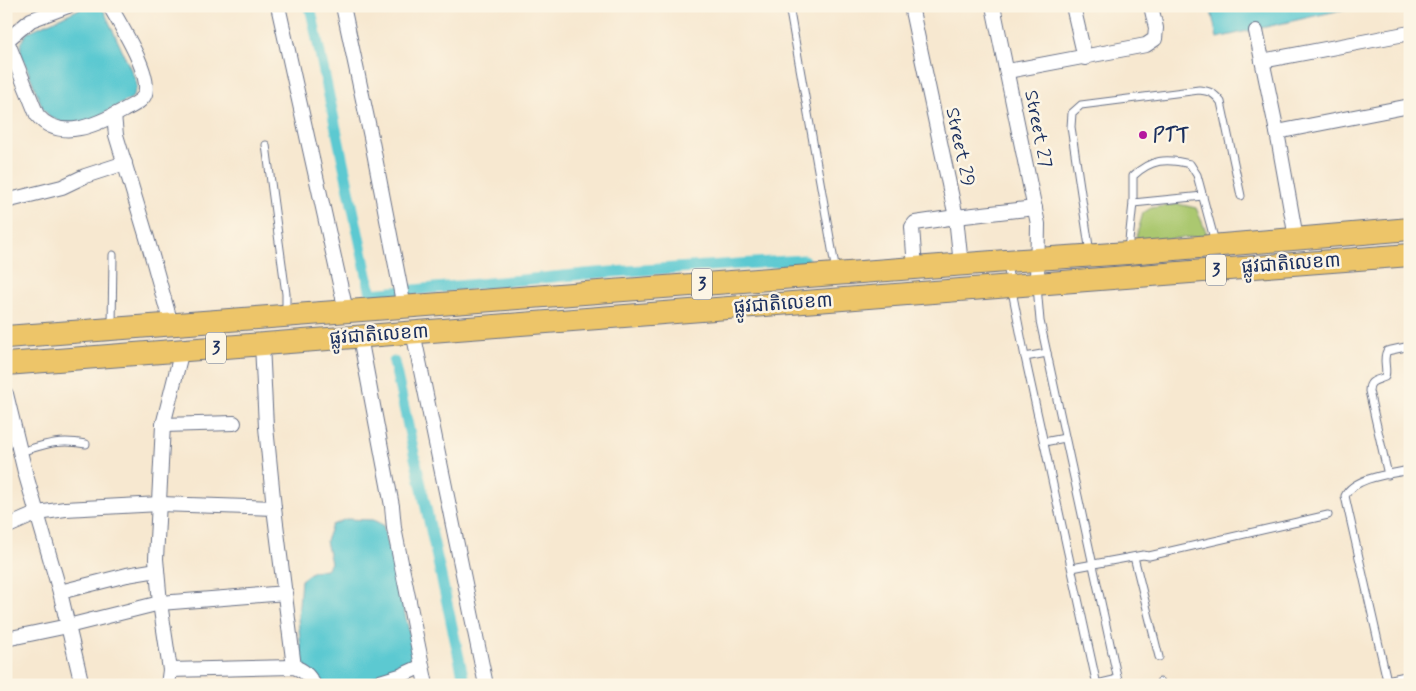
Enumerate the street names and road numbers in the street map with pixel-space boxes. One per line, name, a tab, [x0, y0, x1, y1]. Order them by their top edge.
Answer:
street label: Street 27	[1018, 88, 1058, 170]
street label: Street 29	[939, 105, 981, 189]
street label: ផ្លូវជាតិលេខ៣	[1241, 248, 1342, 284]
road number: 3	[1206, 254, 1226, 286]
road number: 3	[692, 268, 712, 300]
street label: ផ្លូវជាតិលេខ៣	[733, 288, 834, 324]
street label: ផ្លូវជាតិលេខ៣	[329, 319, 430, 355]
road number: 3	[206, 332, 226, 363]

